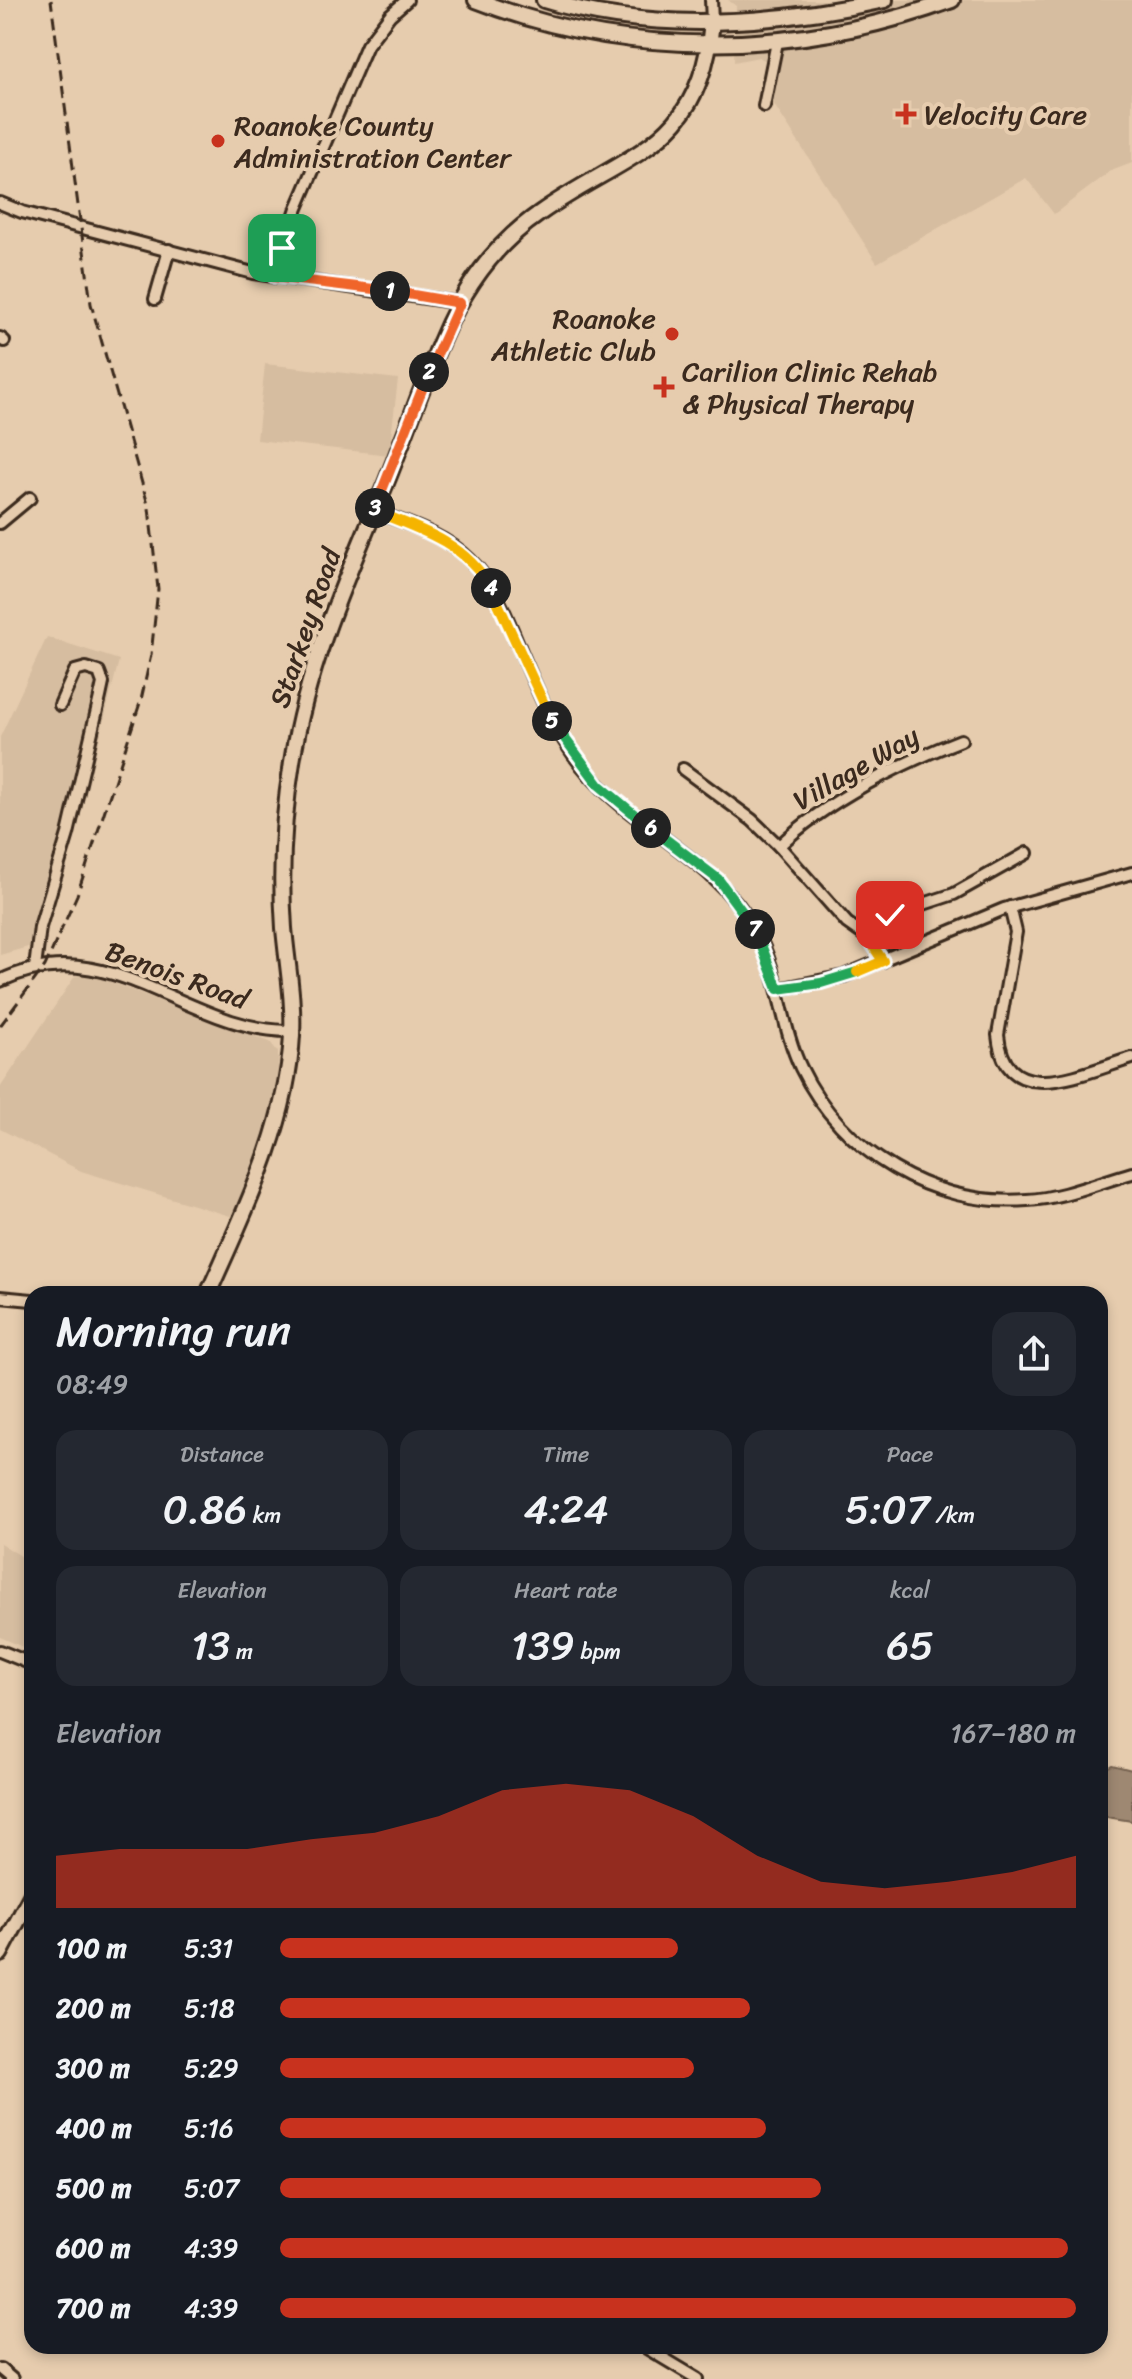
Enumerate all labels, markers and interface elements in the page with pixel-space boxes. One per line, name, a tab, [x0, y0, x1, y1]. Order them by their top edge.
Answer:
place label: Velocity Care	[924, 90, 1087, 139]
place label: Roanoke County Administration Center	[233, 101, 512, 182]
marker: Velocity Care	[895, 103, 917, 125]
marker: Roanoke County Administration Center	[209, 132, 227, 150]
pin	[248, 214, 316, 282]
icon: arrive	[260, 226, 304, 270]
pin: 1	[370, 271, 410, 311]
text: 1	[385, 271, 395, 310]
place label: Roanoke Athletic Club	[490, 294, 656, 375]
marker: Roanoke Athletic Club	[663, 325, 681, 343]
place label: Carilion Clinic Rehab & Physical Therapy	[682, 347, 938, 428]
pin: 2	[409, 352, 449, 392]
text: 2	[423, 352, 435, 391]
marker: Carilion Clinic Rehab & Physical Therapy	[653, 376, 675, 398]
pin: 3	[355, 488, 395, 528]
text: 3	[369, 488, 381, 527]
street label: Starkey Road	[255, 539, 356, 715]
pin: 4	[471, 568, 511, 608]
text: 4	[484, 568, 498, 607]
pin: 5	[532, 701, 572, 741]
text: 5	[545, 701, 559, 740]
street label: Village Way	[783, 712, 929, 824]
pin: 6	[631, 808, 671, 848]
text: 6	[645, 808, 657, 847]
pin	[856, 881, 924, 949]
icon: check	[868, 893, 912, 937]
pin: 7	[735, 909, 775, 949]
text: 7	[749, 909, 761, 948]
street label: Benois Road	[98, 926, 258, 1024]
text: Morning run	[56, 1292, 291, 1370]
button: share	[992, 1312, 1076, 1396]
text: 08:49	[56, 1361, 128, 1407]
text: Distance	[180, 1435, 264, 1474]
text: Time	[543, 1435, 589, 1474]
text: Pace	[887, 1435, 933, 1474]
text: 0.86	[163, 1474, 247, 1545]
text: 4:24	[523, 1474, 609, 1545]
text: 5:07	[845, 1474, 930, 1545]
text: km	[247, 1496, 281, 1535]
text: /km	[930, 1496, 975, 1535]
text: Elevation	[177, 1571, 267, 1610]
text: Heart rate	[514, 1571, 618, 1610]
text: kcal	[890, 1571, 930, 1610]
text: 13	[191, 1610, 230, 1681]
text: 139	[511, 1610, 575, 1681]
text: 65	[886, 1610, 934, 1681]
text: m	[230, 1632, 253, 1671]
text: bpm	[575, 1632, 621, 1671]
text: Elevation	[56, 1710, 161, 1756]
text: 167–180 m	[950, 1710, 1076, 1756]
text: 100 m	[56, 1925, 127, 1971]
text: 5:31	[184, 1925, 233, 1971]
text: 200 m	[56, 1985, 131, 2031]
text: 5:18	[184, 1985, 235, 2031]
text: 300 m	[56, 2045, 130, 2091]
text: 5:29	[184, 2045, 239, 2091]
text: 400 m	[56, 2105, 132, 2151]
text: 5:16	[184, 2105, 234, 2151]
text: 500 m	[56, 2165, 131, 2211]
text: 5:07	[184, 2165, 239, 2211]
text: 600 m	[56, 2225, 130, 2271]
text: 4:39	[184, 2225, 238, 2271]
text: 700 m	[56, 2285, 130, 2331]
text: 4:39	[184, 2285, 238, 2331]

